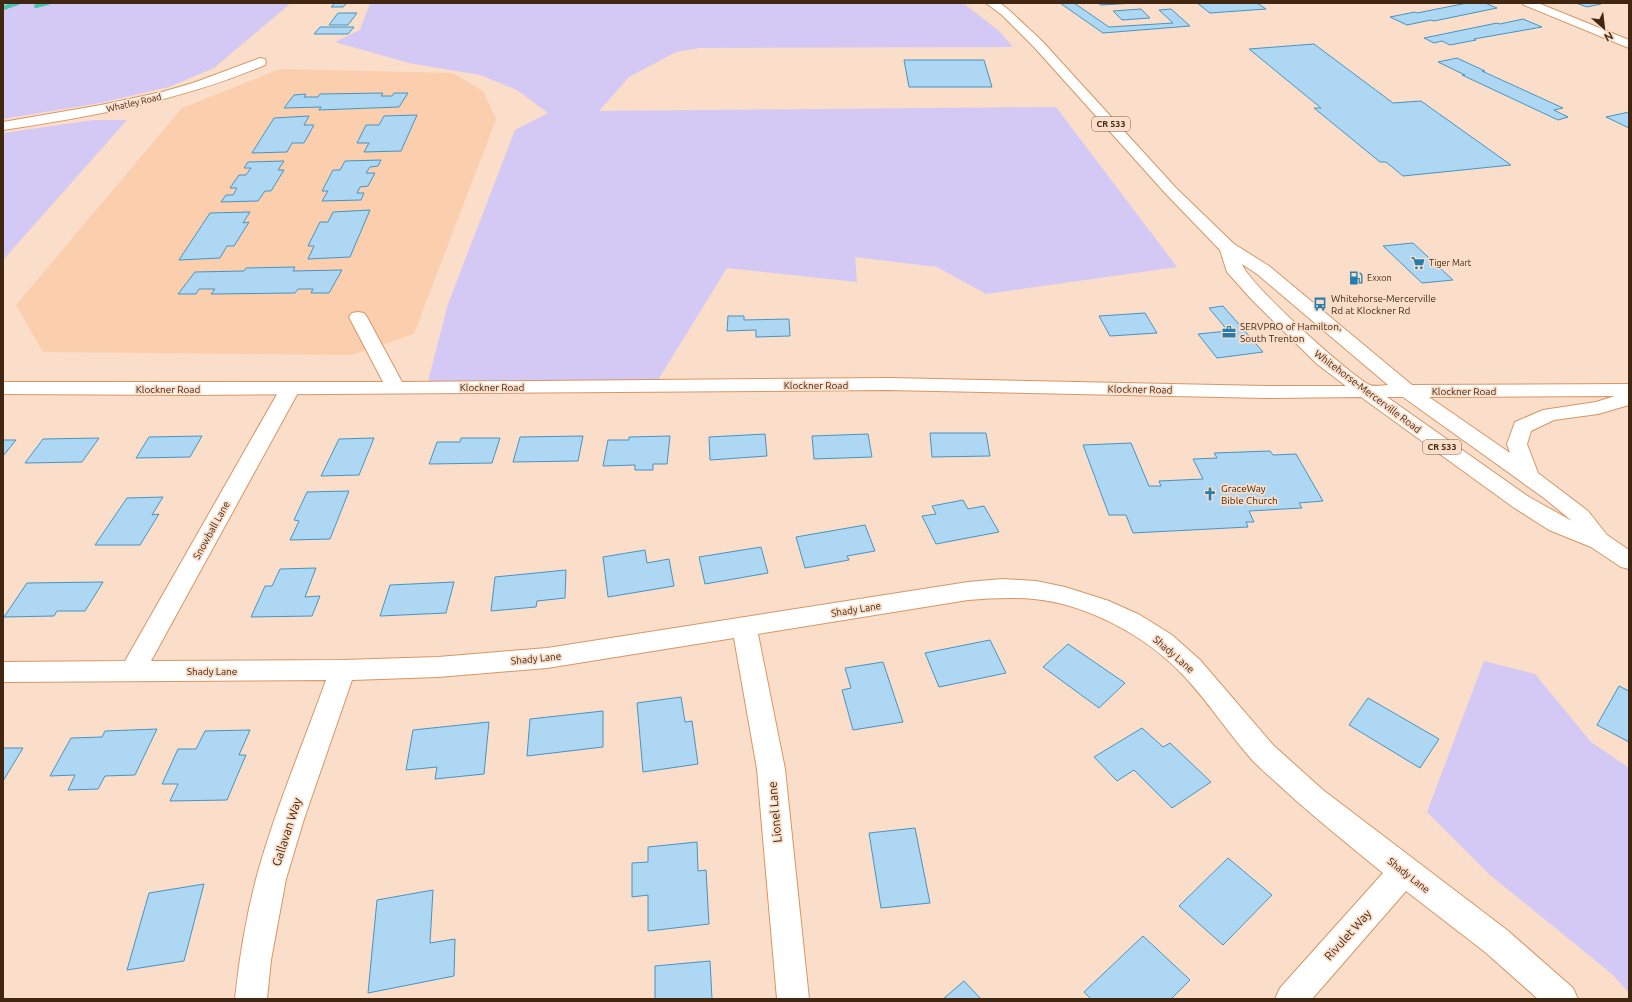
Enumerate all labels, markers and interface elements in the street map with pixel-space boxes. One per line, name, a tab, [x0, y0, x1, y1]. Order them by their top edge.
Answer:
north arrow	[1584, 8, 1624, 48]
text: N	[1602, 30, 1615, 44]
street label: Whatley Road	[106, 92, 162, 114]
road number: CR 533	[1092, 117, 1130, 131]
supermarket icon: Tiger Mart	[1410, 255, 1426, 271]
place label: Tiger Mart	[1429, 258, 1472, 268]
fuel station icon: Exxon	[1348, 270, 1364, 286]
place label: Exxon	[1367, 273, 1392, 283]
place label: Whitehorse-Mercerville Rd at Klockner Rd	[1331, 293, 1436, 316]
bus stop icon: Whitehorse-Mercerville Rd at Klockner Rd	[1312, 296, 1328, 312]
place label: SERVPRO of Hamilton, South Trenton	[1240, 321, 1341, 344]
office icon: SERVPRO of Hamilton, South Trenton	[1221, 324, 1237, 340]
street label: Whitehorse-Mercerville Road	[1312, 348, 1423, 435]
street label: Klockner Road	[784, 380, 848, 391]
street label: Klockner Road	[460, 382, 524, 393]
street label: Klockner Road	[1108, 383, 1173, 396]
street label: Klockner Road	[136, 384, 200, 395]
street label: Klockner Road	[1432, 386, 1496, 397]
road number: CR 533	[1423, 440, 1461, 454]
place label: GraceWay Bible Church	[1221, 483, 1278, 506]
church icon: GraceWay Bible Church	[1202, 486, 1218, 502]
street label: Snowball Lane	[191, 499, 232, 561]
street label: Shady Lane	[830, 600, 882, 619]
street label: Shady Lane	[1151, 634, 1196, 675]
street label: Shady Lane	[510, 650, 562, 667]
street label: Shady Lane	[187, 666, 237, 677]
street label: Lionel Lane	[765, 781, 784, 843]
street label: Gallavan Way	[269, 796, 304, 868]
street label: Shady Lane	[1385, 856, 1432, 895]
street label: Rivulet Way	[1322, 907, 1374, 962]

